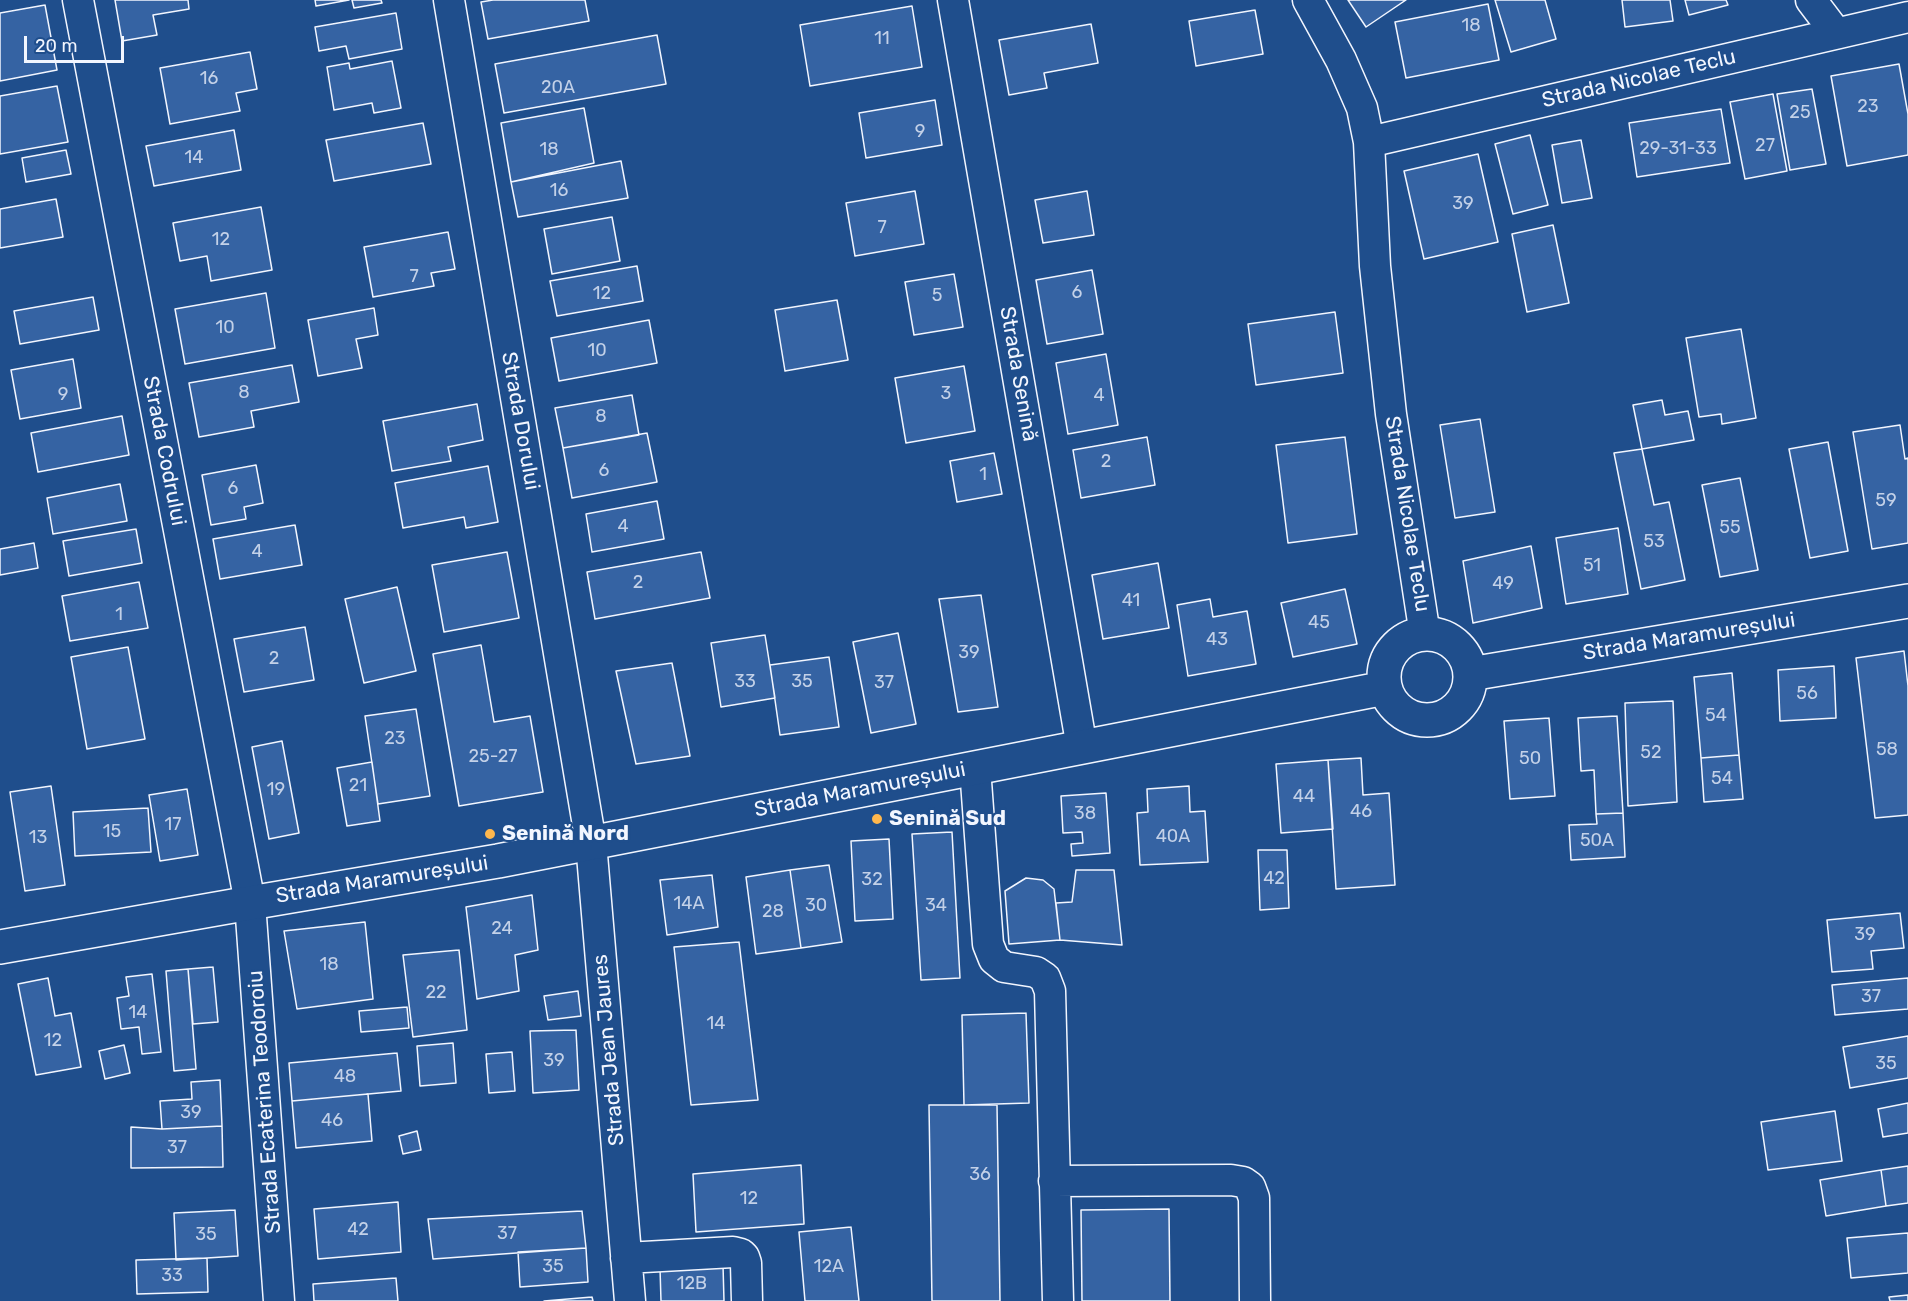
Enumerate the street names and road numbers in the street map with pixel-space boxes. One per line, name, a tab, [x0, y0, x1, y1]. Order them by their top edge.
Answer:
street label: Strada Nicolae Teclu	[1540, 44, 1738, 114]
street label: Strada Senină	[994, 304, 1042, 444]
street label: Strada Dorului	[495, 350, 545, 492]
street label: Strada Codrului	[137, 374, 191, 528]
street label: Strada Nicolae Teclu	[1379, 414, 1435, 614]
street label: Strada Maramureșului	[1581, 608, 1797, 666]
street label: Strada Maramureșului	[752, 757, 968, 823]
street label: Strada Maramureșului	[274, 851, 490, 909]
street label: Strada Jean Jaures	[588, 953, 630, 1147]
street label: Strada Ecaterina Teodoroiu	[243, 969, 287, 1235]

